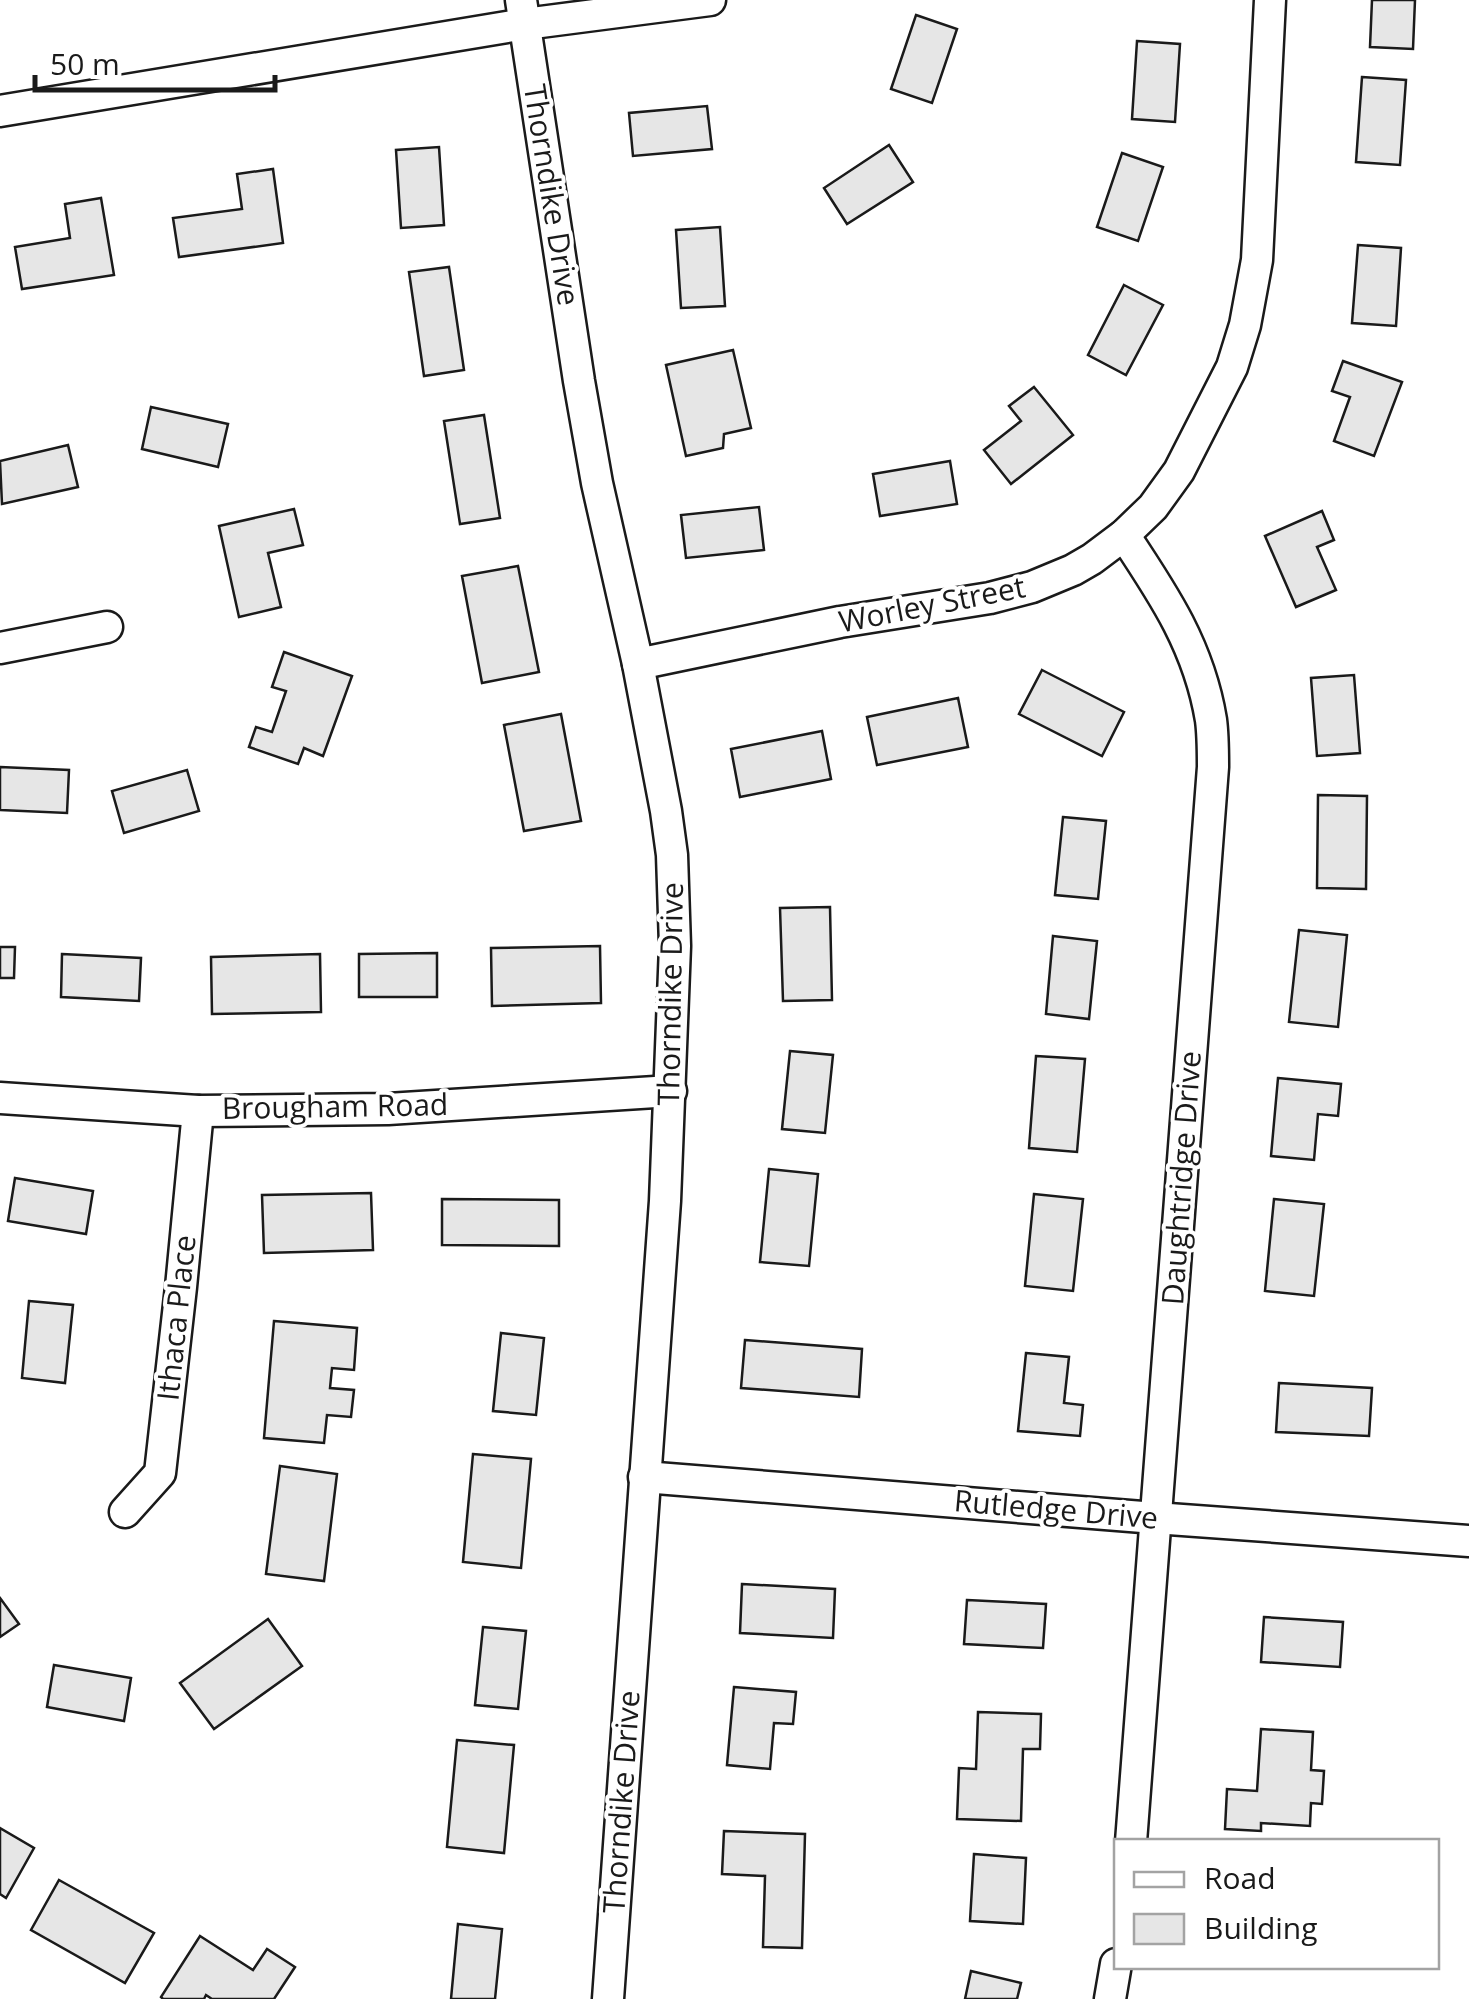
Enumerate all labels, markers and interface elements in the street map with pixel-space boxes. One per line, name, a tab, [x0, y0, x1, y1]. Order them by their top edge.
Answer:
scale bar	[35, 30, 275, 92]
text: 50 m	[50, 43, 120, 84]
street label: Thorndike Drive	[515, 81, 590, 308]
street label: Worley Street	[835, 565, 1028, 642]
street label: Thorndike Drive	[647, 882, 692, 1106]
street label: Daughtridge Drive	[1151, 1049, 1210, 1306]
street label: Brougham Road	[221, 1083, 449, 1128]
street label: Ithaca Place	[146, 1233, 205, 1403]
street label: Rutledge Drive	[952, 1479, 1160, 1538]
street label: Thorndike Drive	[592, 1689, 649, 1915]
legend	[1114, 1839, 1439, 1969]
text: Road	[1204, 1857, 1276, 1898]
text: Building	[1204, 1907, 1318, 1948]

